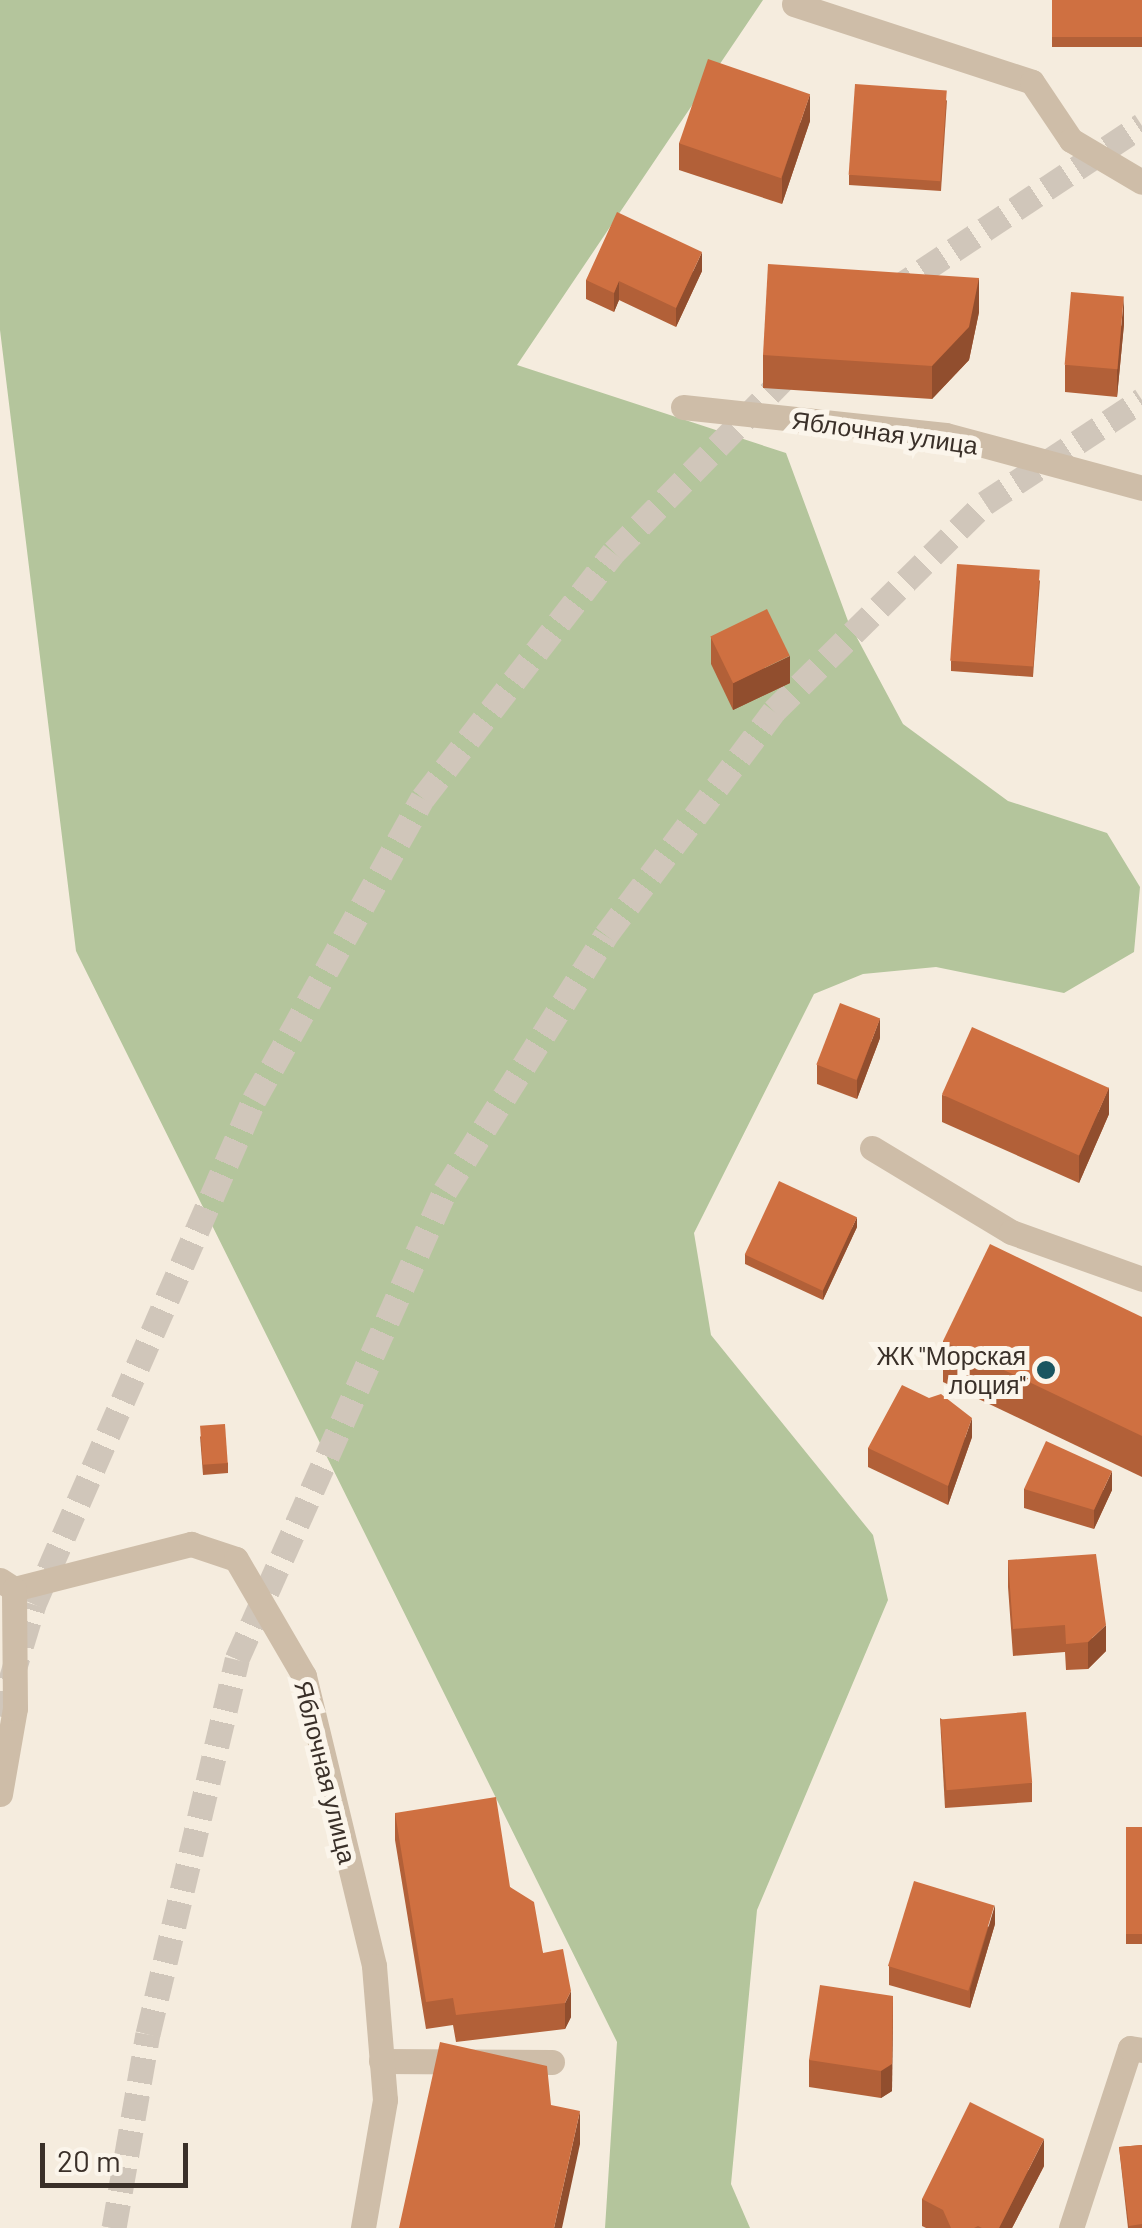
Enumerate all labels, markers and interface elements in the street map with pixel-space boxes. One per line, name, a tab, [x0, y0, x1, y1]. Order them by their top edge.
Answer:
street label: Яблочная улица	[790, 404, 980, 460]
place label: ЖК "Морская лоция"	[876, 1341, 1026, 1400]
marker: ЖК "Морская лоция"	[1035, 1359, 1057, 1381]
street label: Яблочная улица	[289, 1677, 363, 1867]
scale bar	[45, 2123, 192, 2185]
text: 20 m	[57, 2142, 121, 2178]

